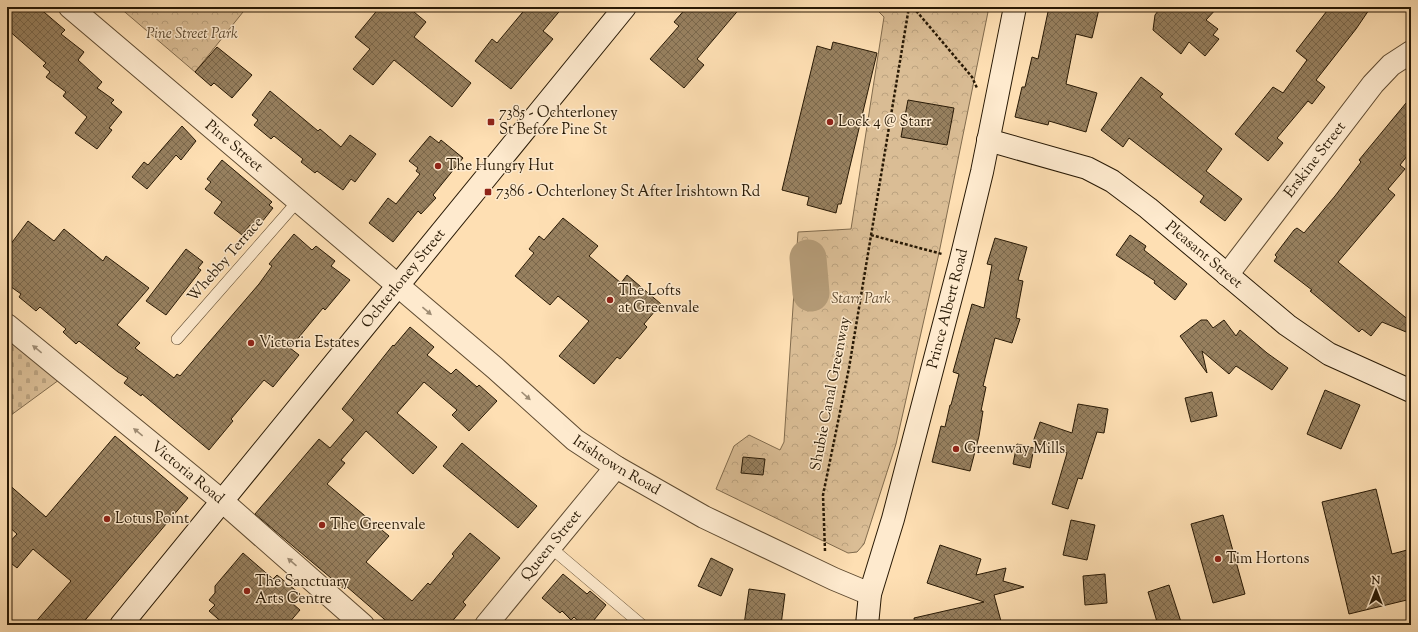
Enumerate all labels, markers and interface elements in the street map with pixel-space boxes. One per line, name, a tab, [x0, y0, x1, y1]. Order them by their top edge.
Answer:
park label: Pine Street Park	[146, 24, 238, 45]
place label: 7385 - Ochterloney St Before Pine St	[499, 103, 618, 141]
place label: Lock 4 @ Starr	[838, 112, 932, 133]
street label: Pine Street	[200, 115, 267, 177]
marker: 7385 - Ochterloney St Before Pine St	[486, 117, 496, 127]
marker: Lock 4 @ Starr	[825, 117, 835, 127]
street label: Erskine Street	[1279, 117, 1351, 202]
place label: The Hungry Hut	[446, 156, 554, 177]
marker: The Hungry Hut	[433, 161, 443, 171]
place label: 7386 - Ochterloney St After Irishtown Rd	[496, 182, 761, 203]
marker: 7386 - Ochterloney St After Irishtown Rd	[483, 187, 493, 197]
street label: Whebby Terrace	[183, 213, 269, 307]
street label: Pleasant Street	[1161, 216, 1247, 294]
street label: Ochterloney Street	[356, 224, 451, 333]
street label: Prince Albert Road	[922, 246, 974, 371]
place label: The Lofts at Greenvale	[618, 281, 699, 319]
park label: Starr Park	[831, 289, 891, 310]
marker: The Lofts at Greenvale	[605, 295, 615, 305]
one-way arrow	[422, 307, 433, 316]
street label: Shubie Canal Greenway	[806, 315, 856, 473]
place label: Victoria Estates	[259, 333, 359, 354]
marker: Victoria Estates	[246, 338, 256, 348]
one-way arrow	[32, 345, 43, 354]
one-way arrow	[521, 391, 531, 401]
one-way arrow	[132, 428, 143, 436]
street label: Irishtown Road	[568, 431, 665, 501]
street label: Victoria Road	[146, 436, 229, 509]
place label: Greenway Mills	[964, 439, 1065, 460]
marker: Greenway Mills	[951, 444, 961, 454]
street label: Queen Street	[516, 506, 587, 585]
place label: Lotus Point	[115, 509, 189, 530]
marker: Lotus Point	[102, 514, 112, 524]
place label: The Greenvale	[330, 515, 425, 536]
marker: The Greenvale	[317, 520, 327, 530]
place label: Tim Hortons	[1226, 549, 1310, 570]
marker: Tim Hortons	[1213, 554, 1223, 564]
one-way arrow	[286, 558, 297, 567]
north arrow	[1356, 570, 1396, 610]
place label: The Sanctuary Arts Centre	[255, 572, 350, 610]
text: N	[1371, 573, 1381, 589]
marker: The Sanctuary Arts Centre	[242, 586, 252, 596]

